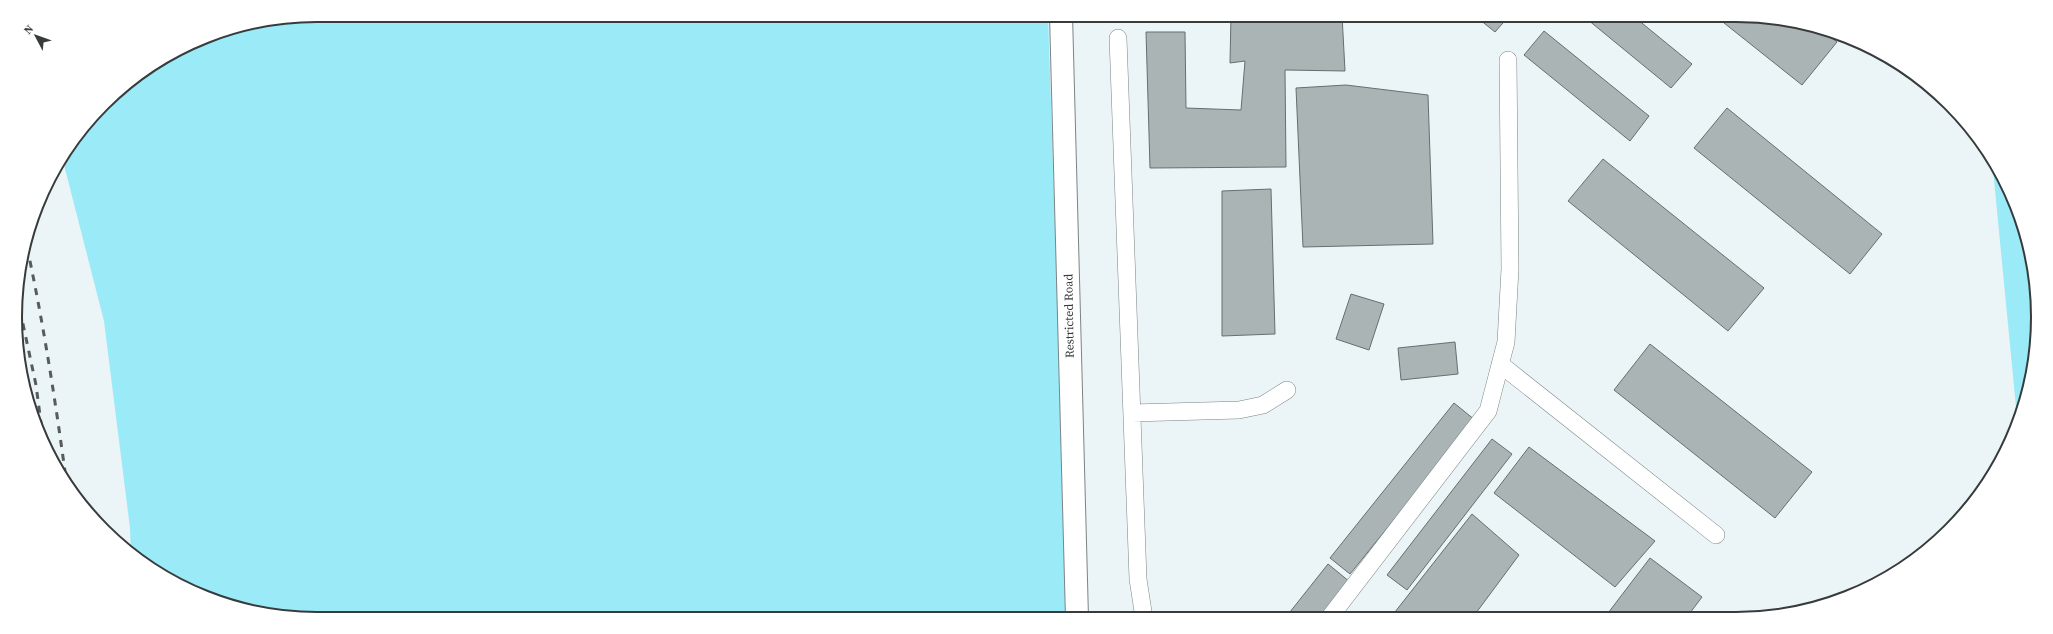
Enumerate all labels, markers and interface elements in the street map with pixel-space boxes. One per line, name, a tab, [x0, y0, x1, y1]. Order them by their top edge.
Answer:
north arrow	[16, 16, 56, 56]
text: N	[21, 22, 37, 38]
street label: Restricted Road	[1060, 274, 1078, 358]

